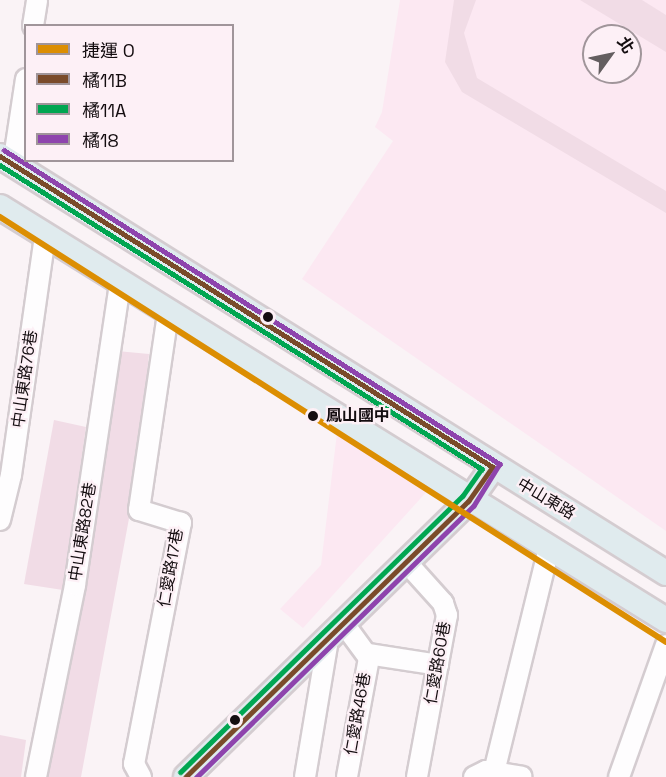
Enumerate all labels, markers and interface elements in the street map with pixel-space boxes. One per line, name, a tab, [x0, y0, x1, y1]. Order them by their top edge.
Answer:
legend	[24, 24, 234, 162]
north arrow	[582, 24, 642, 84]
text: 北	[613, 33, 639, 57]
text: 捷運 O	[82, 39, 135, 62]
text: 橘11B	[82, 69, 127, 92]
text: 橘11A	[82, 99, 126, 122]
text: 橘18	[82, 129, 119, 152]
unlabelled marker	[262, 311, 274, 323]
street label: 中山東路76巷	[9, 329, 41, 429]
place label: 鳳山國中	[326, 406, 390, 426]
marker: 鳳山國中	[304, 407, 322, 425]
street label: 中山東路	[514, 474, 578, 524]
street label: 中山東路82巷	[66, 481, 100, 583]
street label: 仁愛路17巷	[155, 527, 187, 609]
street label: 仁愛路60巷	[421, 620, 455, 706]
street label: 仁愛路46巷	[341, 671, 375, 757]
unlabelled marker	[229, 714, 241, 726]

